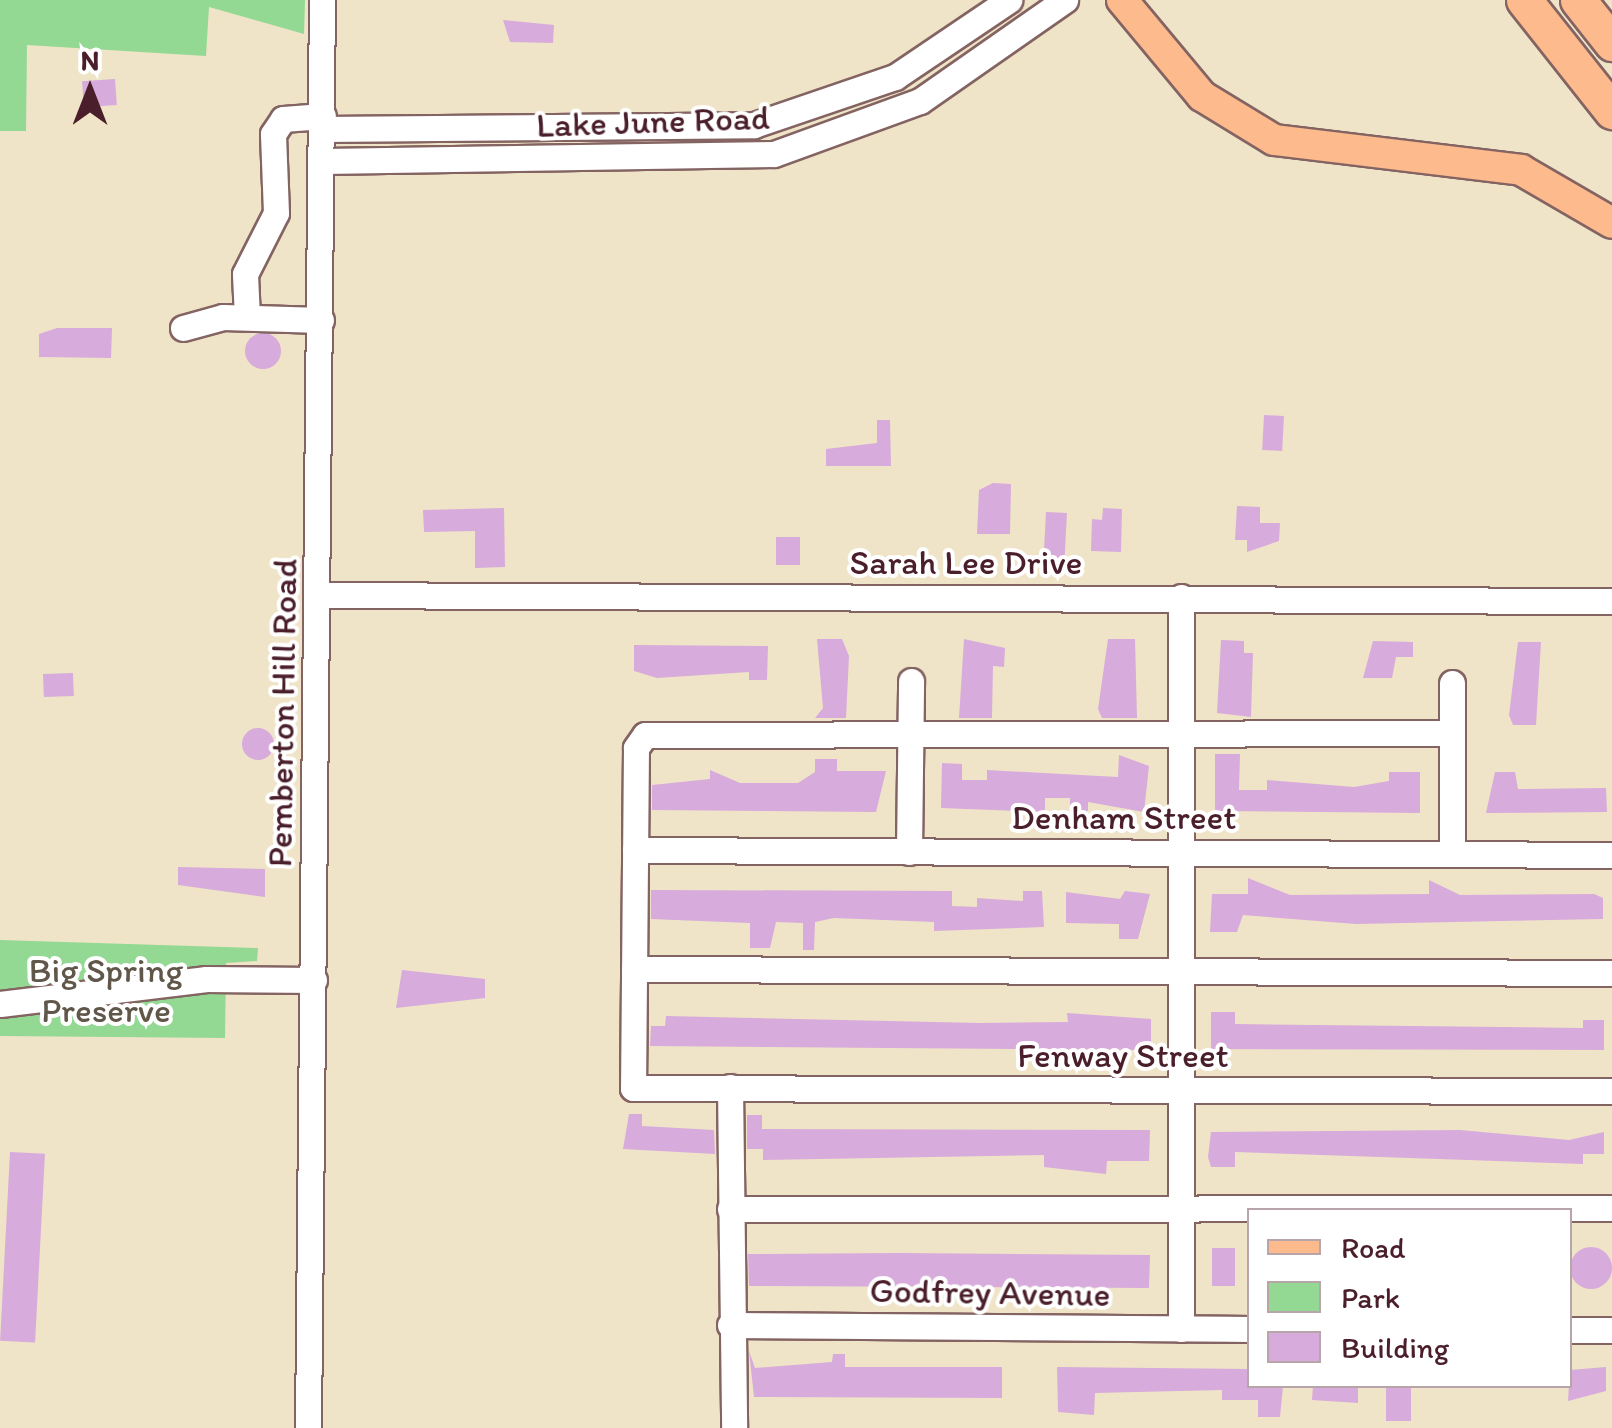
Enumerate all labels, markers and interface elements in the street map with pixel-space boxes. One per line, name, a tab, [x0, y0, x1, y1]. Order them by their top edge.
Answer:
north arrow	[40, 40, 140, 140]
text: N	[81, 43, 99, 77]
street label: Lake June Road	[535, 96, 771, 146]
street label: Sarah Lee Drive	[850, 541, 1082, 583]
street label: Pemberton Hill Road	[258, 559, 306, 867]
street label: Denham Street	[1012, 796, 1236, 838]
park label: Big Spring Preserve	[28, 949, 184, 1031]
street label: Fenway Street	[1017, 1034, 1229, 1076]
legend	[1247, 1208, 1572, 1388]
text: Road	[1341, 1229, 1406, 1266]
street label: Godfrey Avenue	[870, 1269, 1110, 1315]
text: Park	[1341, 1279, 1400, 1316]
text: Building	[1341, 1329, 1449, 1366]

